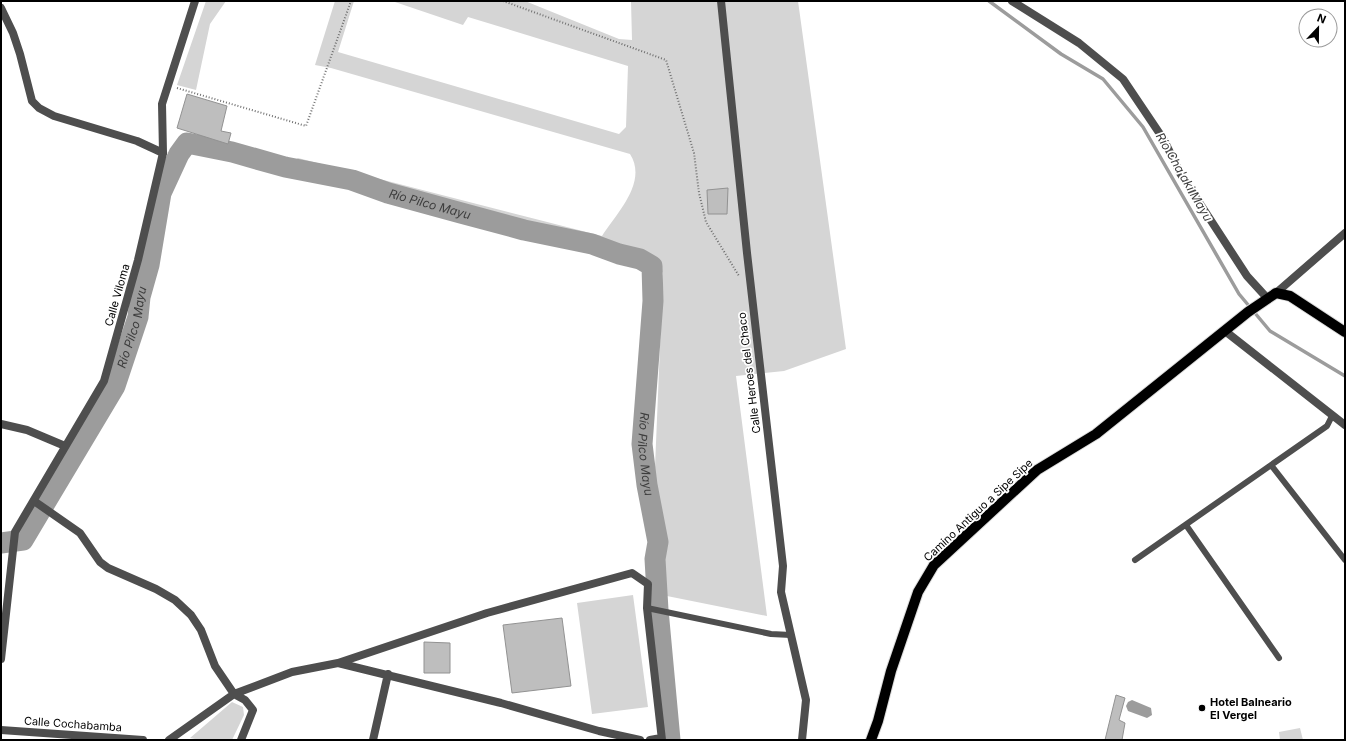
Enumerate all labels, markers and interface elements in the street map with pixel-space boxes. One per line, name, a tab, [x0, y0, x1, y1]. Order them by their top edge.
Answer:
north arrow	[1298, 8, 1338, 48]
text: N	[1315, 11, 1328, 27]
water label: Río Cha'aki Mayu	[1153, 130, 1216, 224]
water label: Río Pilco Mayu	[387, 186, 472, 222]
street label: Calle Viloma	[101, 262, 133, 328]
water label: Río Pilco Mayu	[114, 285, 150, 370]
street label: Calle Heroes del Chaco	[735, 311, 763, 434]
water label: Río Pilco Mayu	[635, 412, 657, 497]
street label: Camino Antiguo a Sipe Sipe	[921, 456, 1035, 564]
place label: Hotel Balneario El Vergel	[1210, 695, 1292, 722]
marker: Hotel Balneario El Vergel	[1197, 703, 1207, 713]
street label: Calle Cochabamba	[23, 714, 123, 734]

